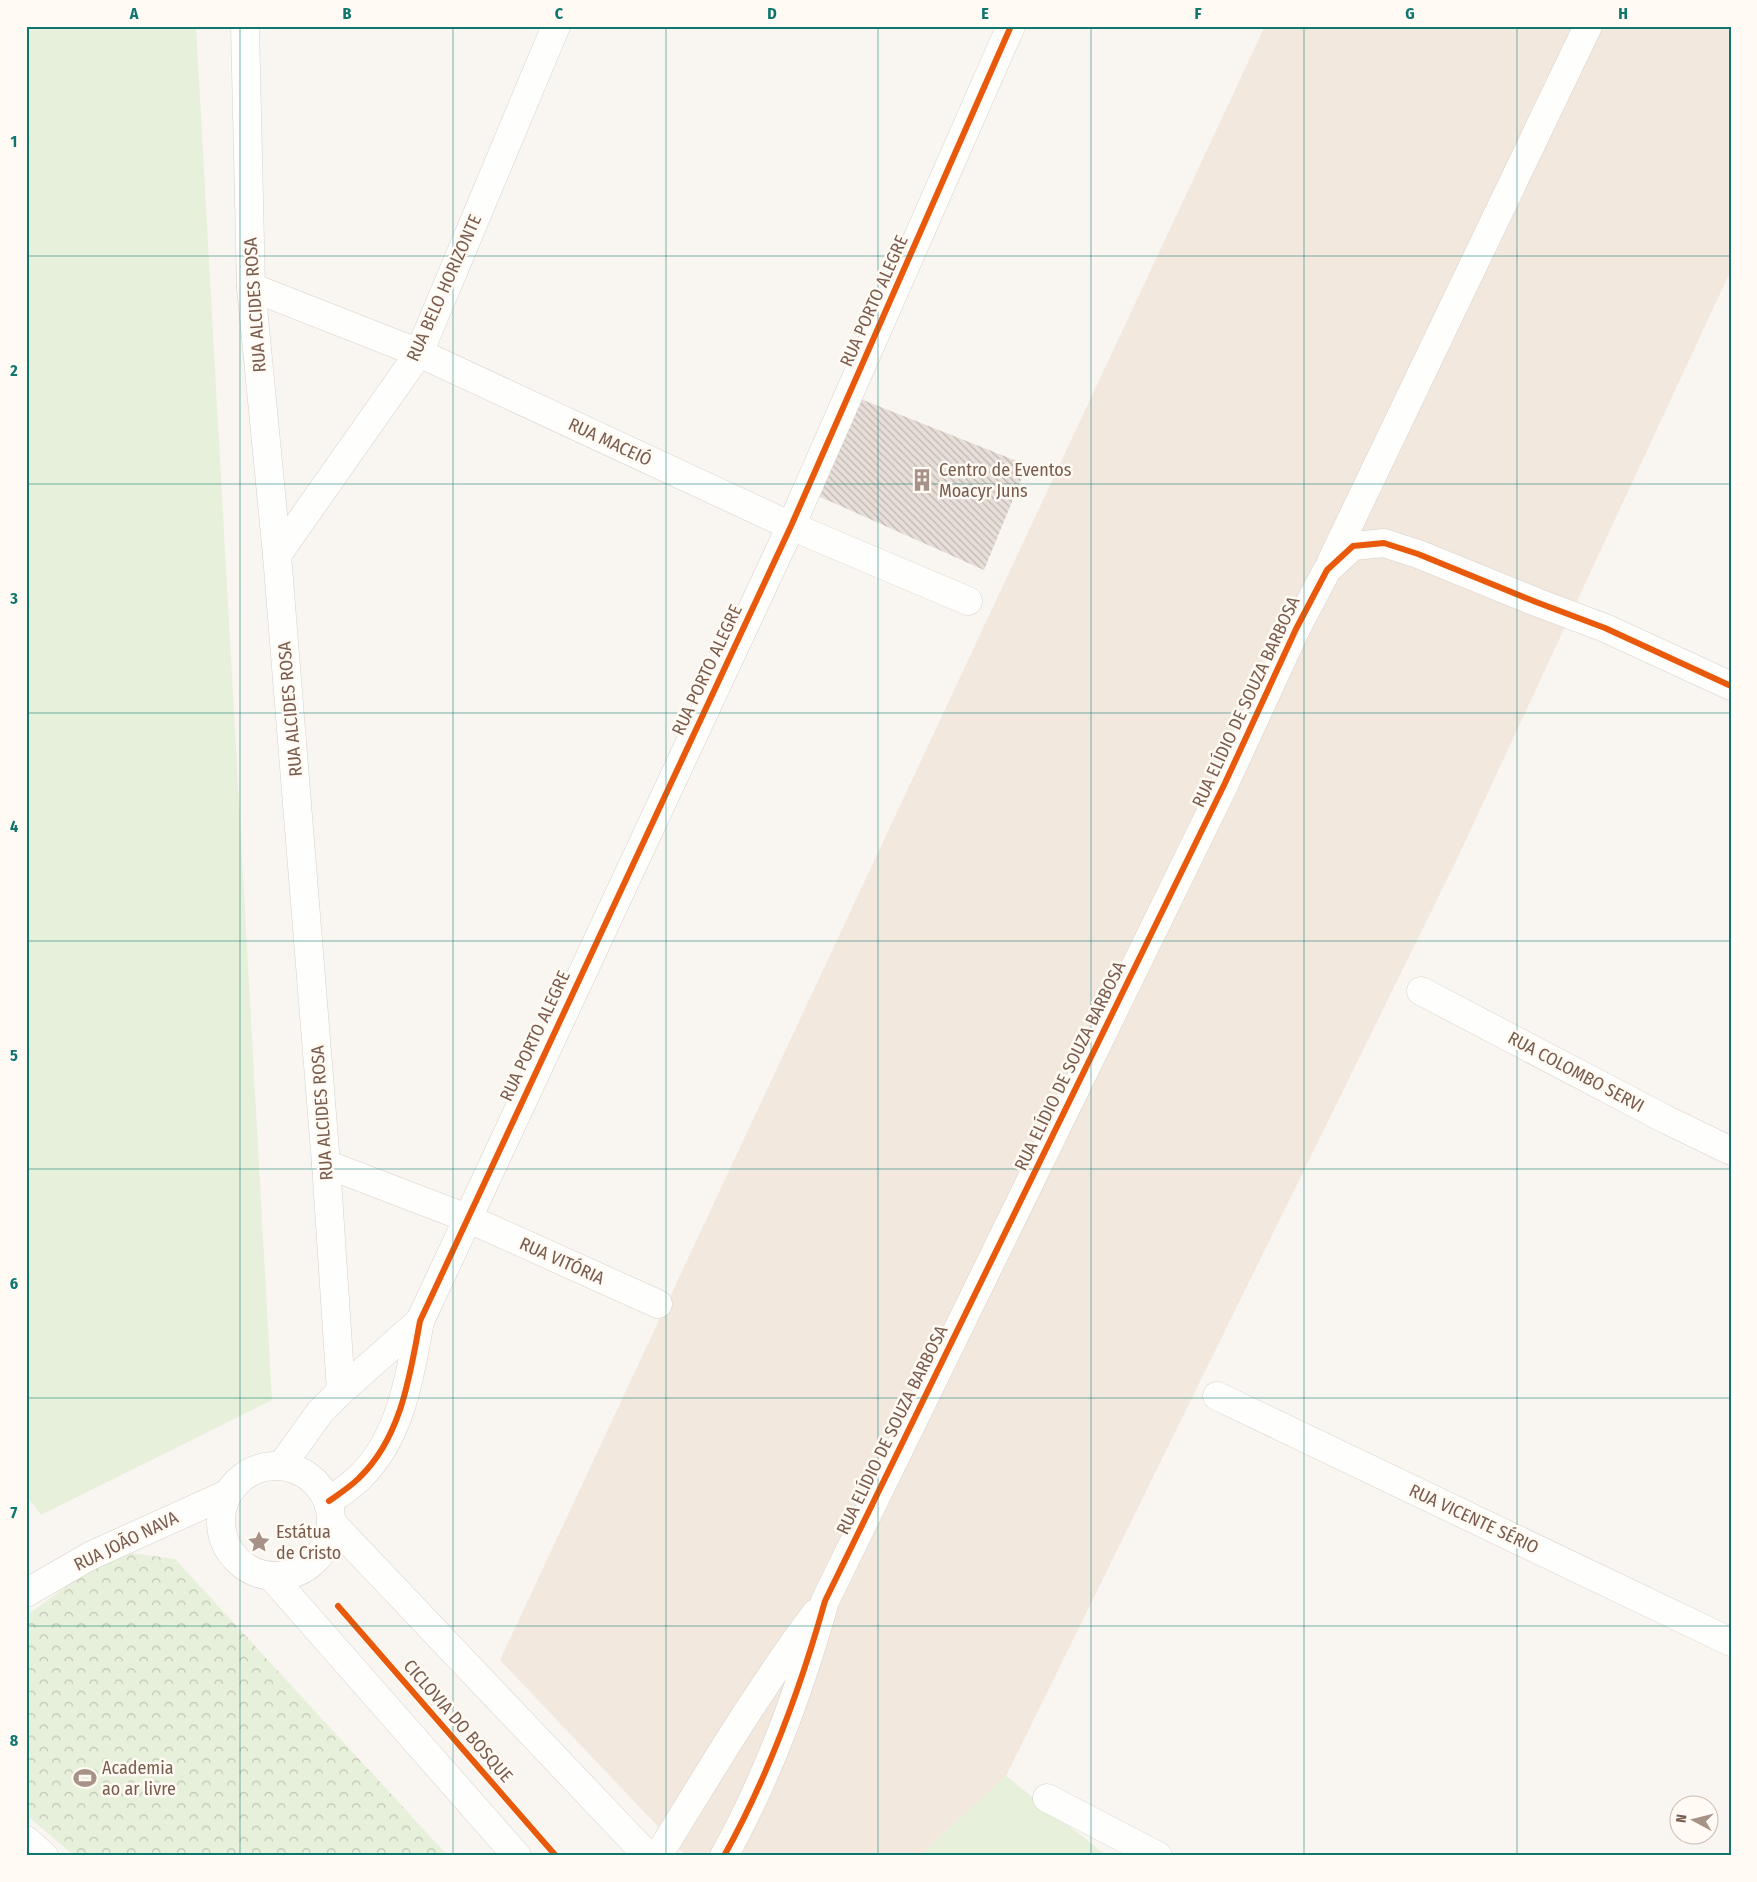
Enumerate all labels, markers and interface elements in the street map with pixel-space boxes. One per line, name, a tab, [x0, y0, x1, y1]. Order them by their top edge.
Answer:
text: A	[129, 4, 139, 23]
text: B	[343, 4, 352, 23]
text: C	[555, 4, 564, 23]
text: D	[767, 4, 777, 23]
text: E	[981, 4, 989, 23]
text: F	[1194, 4, 1202, 23]
text: G	[1405, 4, 1415, 23]
text: H	[1618, 4, 1628, 23]
text: 1	[11, 132, 17, 151]
street label: RUA BELO HORIZONTE	[402, 211, 486, 365]
street label: RUA PORTO ALEGRE	[835, 232, 913, 370]
street label: RUA ALCIDES ROSA	[239, 236, 271, 373]
text: 2	[9, 361, 18, 380]
street label: RUA MACEIÓ	[565, 413, 655, 471]
place label: Centro de Eventos Moacyr Juns	[939, 459, 1072, 502]
building icon: Centro de Eventos Moacyr Juns	[909, 467, 935, 493]
text: 3	[9, 589, 18, 608]
street label: RUA ELÍDIO DE SOUZA BARBOSA	[1187, 592, 1305, 811]
street label: RUA PORTO ALEGRE	[667, 601, 747, 739]
street label: RUA ALCIDES ROSA	[273, 640, 307, 777]
text: 4	[10, 817, 18, 836]
street label: RUA ELÍDIO DE SOUZA BARBOSA	[1009, 957, 1131, 1174]
street label: RUA PORTO ALEGRE	[495, 967, 575, 1105]
street label: RUA COLOMBO SERVI	[1504, 1027, 1648, 1117]
street label: RUA ALCIDES ROSA	[306, 1044, 338, 1181]
text: 5	[10, 1046, 18, 1065]
street label: RUA VITÓRIA	[516, 1233, 608, 1290]
text: 6	[10, 1274, 18, 1293]
street label: RUA ELÍDIO DE SOUZA BARBOSA	[831, 1321, 953, 1538]
street label: RUA VICENTE SÉRIO	[1406, 1478, 1543, 1559]
text: 7	[11, 1503, 18, 1522]
street label: RUA JOÃO NAVA	[70, 1506, 182, 1576]
place label: Estátua de Cristo	[276, 1521, 341, 1564]
place icon: Estátua de Cristo	[246, 1529, 272, 1555]
street label: CICLOVIA DO BOSQUE	[399, 1655, 517, 1787]
text: 8	[10, 1731, 19, 1750]
place label: Academia ao ar livre	[102, 1757, 176, 1800]
sports icon: Academia ao ar livre	[72, 1765, 98, 1791]
north arrow	[1670, 1794, 1720, 1844]
text: N	[1673, 1813, 1691, 1824]

